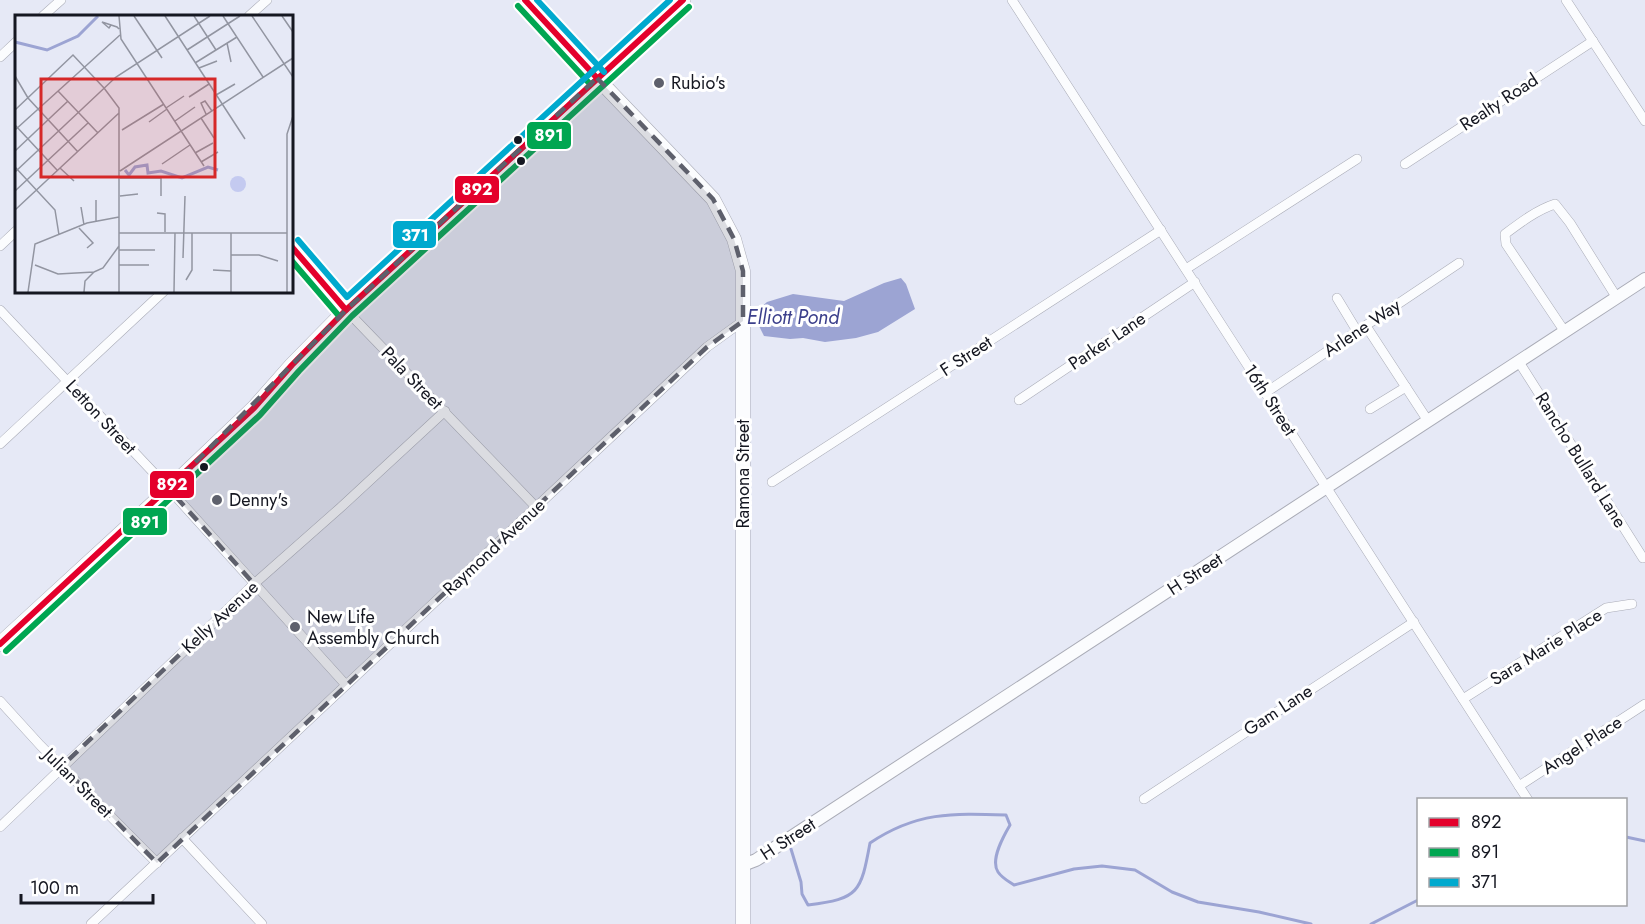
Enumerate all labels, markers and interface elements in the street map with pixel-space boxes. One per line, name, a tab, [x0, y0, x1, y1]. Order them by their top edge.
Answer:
inset map	[15, 15, 292, 292]
street label: Realty Road	[1455, 67, 1543, 137]
place label: Rubio's	[671, 70, 725, 96]
marker: Rubio's	[652, 76, 666, 90]
line badge: 891	[526, 121, 572, 150]
text: 891	[535, 124, 563, 147]
unlabelled marker	[512, 134, 524, 146]
unlabelled marker	[515, 155, 527, 167]
line badge: 892	[454, 175, 500, 204]
text: 892	[461, 178, 493, 201]
line badge: 371	[392, 220, 437, 249]
text: 371	[401, 224, 429, 247]
street label: Arlene Way	[1318, 293, 1406, 363]
water label: Elliott Pond	[747, 303, 840, 332]
street label: Parker Lane	[1063, 306, 1151, 376]
street label: F Street	[935, 329, 998, 383]
street label: Pala Street	[375, 341, 449, 416]
street label: 16th Street	[1237, 359, 1303, 441]
street label: Letton Street	[60, 374, 143, 461]
street label: Rancho Bullard Lane	[1529, 387, 1633, 533]
street label: Ramona Street	[730, 419, 756, 529]
unlabelled marker	[198, 461, 210, 473]
line badge: 892	[149, 470, 195, 499]
text: 892	[156, 473, 188, 496]
place label: Denny's	[229, 487, 288, 513]
marker: Denny's	[210, 493, 224, 507]
street label: Raymond Avenue	[437, 493, 551, 601]
line badge: 891	[122, 507, 168, 536]
text: 891	[131, 511, 159, 534]
street label: H Street	[1162, 546, 1228, 602]
street label: Kelly Avenue	[176, 575, 264, 659]
street label: Sara Marie Place	[1485, 602, 1607, 692]
place label: New Life Assembly Church	[307, 604, 440, 651]
marker: New Life Assembly Church	[288, 620, 302, 634]
street label: Gam Lane	[1238, 678, 1318, 742]
street label: Angel Place	[1537, 709, 1627, 781]
street label: Julian Street	[36, 741, 119, 824]
legend	[1417, 798, 1627, 906]
text: 892	[1471, 809, 1501, 835]
street label: H Street	[755, 811, 821, 867]
text: 891	[1471, 839, 1499, 865]
scale bar	[21, 867, 153, 905]
text: 371	[1471, 869, 1498, 895]
text: 100 m	[30, 875, 79, 901]

